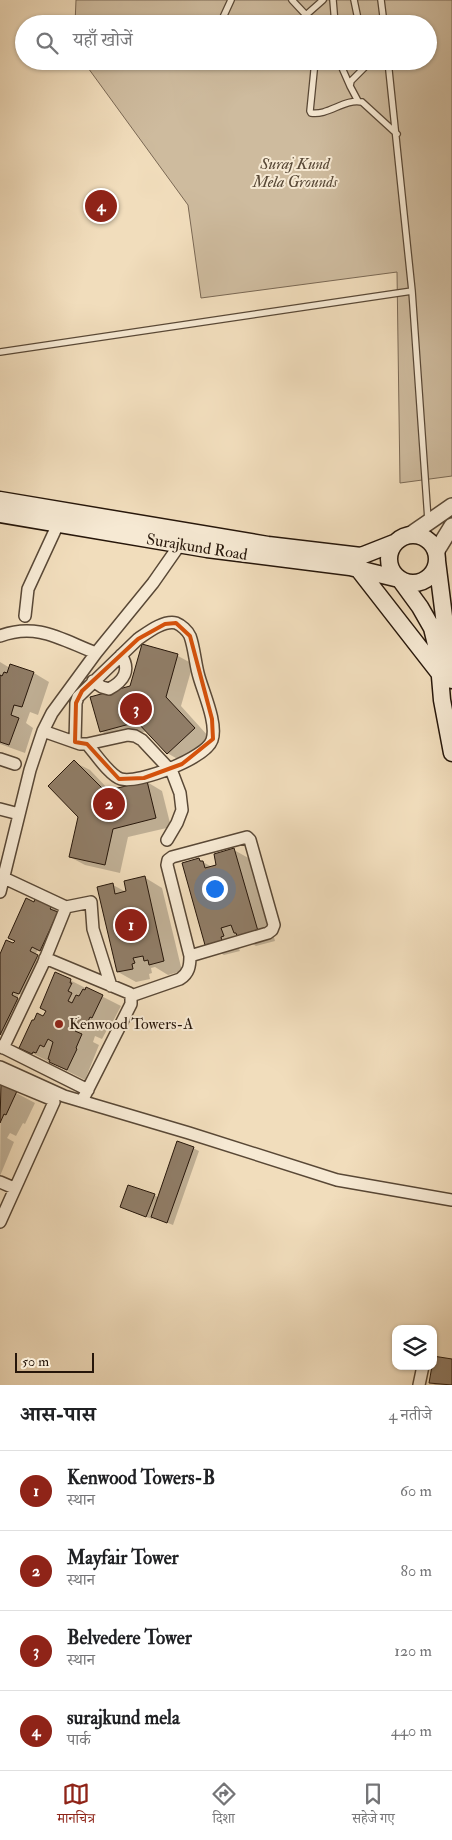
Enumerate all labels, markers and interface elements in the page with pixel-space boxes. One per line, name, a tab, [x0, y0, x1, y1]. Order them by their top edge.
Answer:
search box	[15, 15, 437, 70]
text: यहाँ खोजें	[73, 28, 133, 52]
icon: search	[33, 29, 61, 57]
park label: Suraj Kund Mela Grounds	[252, 154, 338, 192]
pin: 4	[85, 187, 117, 225]
street label: Surajkund Road	[145, 529, 249, 565]
pin: 3	[120, 690, 152, 728]
pin: 2	[93, 785, 125, 823]
your location	[202, 876, 228, 902]
pin: 1	[115, 906, 147, 944]
place label: Kenwood Towers-A	[69, 1014, 193, 1034]
marker: Kenwood Towers-A	[53, 1018, 65, 1030]
map controls	[392, 1325, 437, 1370]
button: layers	[392, 1325, 437, 1370]
scale bar	[15, 1350, 94, 1373]
text: 50 m	[22, 1353, 49, 1370]
text: आस-पास	[20, 1401, 96, 1428]
text: 4 नतीजे	[389, 1405, 432, 1425]
text: Kenwood Towers-B	[67, 1466, 215, 1490]
text: 1	[33, 1481, 39, 1501]
text: 60 m	[400, 1481, 432, 1501]
text: स्थान	[67, 1490, 95, 1510]
text: Mayfair Tower	[67, 1546, 179, 1570]
text: 2	[32, 1561, 40, 1581]
text: 80 m	[401, 1561, 432, 1581]
text: स्थान	[67, 1570, 95, 1590]
text: Belvedere Tower	[67, 1626, 192, 1650]
text: 3	[33, 1641, 39, 1661]
text: 120 m	[394, 1641, 432, 1661]
text: स्थान	[67, 1650, 95, 1670]
text: surajkund mela	[67, 1706, 180, 1730]
text: 4	[32, 1721, 40, 1741]
text: 440 m	[391, 1721, 432, 1741]
text: पार्क	[67, 1730, 91, 1750]
tab: मानचित्र	[57, 1780, 95, 1832]
tab: दिशा	[210, 1780, 238, 1832]
tab: सहेजे गए	[352, 1780, 395, 1832]

